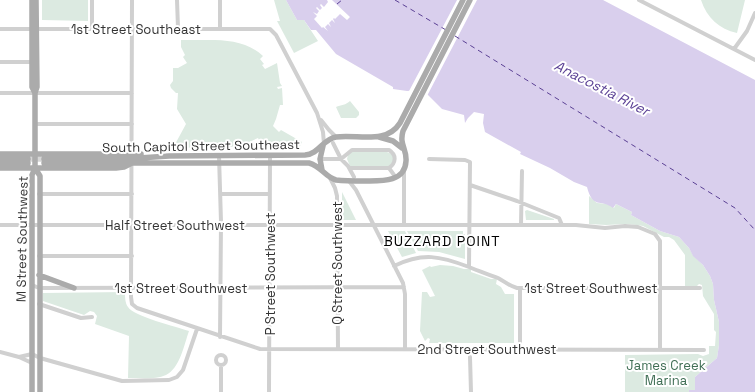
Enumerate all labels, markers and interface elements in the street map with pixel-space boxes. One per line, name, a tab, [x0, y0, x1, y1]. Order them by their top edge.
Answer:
street label: 1st Street Southeast	[71, 21, 201, 38]
water label: Anacostia River	[552, 56, 654, 120]
street label: South Capitol Street Southeast	[102, 136, 300, 156]
street label: M Street Southwest	[12, 176, 32, 302]
street label: Q Street Southwest	[329, 201, 346, 325]
street label: P Street Southwest	[262, 213, 279, 335]
street label: Half Street Southwest	[105, 217, 245, 234]
district label: BUZZARD POINT	[384, 232, 501, 250]
street label: 1st Street Southwest	[114, 280, 248, 297]
street label: 1st Street Southwest	[524, 280, 658, 297]
street label: 2nd Street Southwest	[417, 341, 557, 358]
park label: James Creek Marina	[626, 357, 706, 389]

